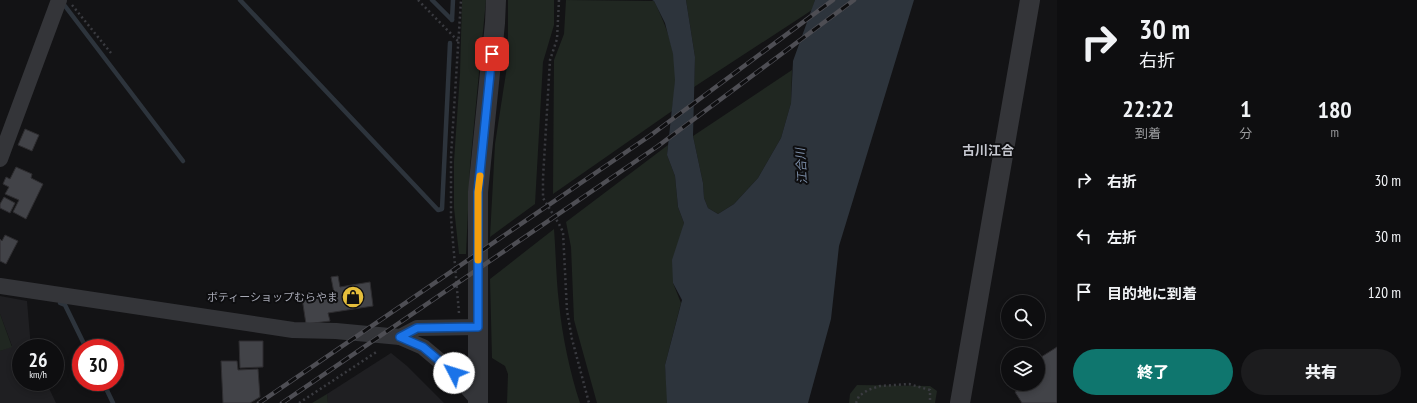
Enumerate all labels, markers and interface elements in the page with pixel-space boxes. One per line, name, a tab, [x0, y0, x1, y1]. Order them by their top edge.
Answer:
text: 30 m	[1139, 10, 1190, 47]
icon: right	[1073, 16, 1125, 68]
pin	[475, 37, 509, 71]
icon: arrive	[481, 43, 503, 65]
text: 右折	[1139, 49, 1175, 72]
text: 22:22	[1122, 93, 1174, 124]
text: 1	[1240, 93, 1251, 124]
text: 180	[1317, 94, 1352, 125]
text: m	[1330, 124, 1339, 141]
text: 到着	[1135, 125, 1161, 142]
text: 分	[1239, 125, 1252, 142]
district label: 古川江合	[962, 142, 1014, 159]
water label: 江合川	[792, 146, 810, 184]
icon: right	[1073, 169, 1095, 191]
text: 30 m	[1375, 171, 1401, 190]
text: 右折	[1107, 172, 1137, 191]
icon: left	[1073, 225, 1095, 247]
text: 30 m	[1375, 227, 1401, 246]
text: 左折	[1107, 228, 1137, 247]
icon: arrive	[1073, 281, 1095, 303]
text: 120 m	[1368, 283, 1401, 302]
shop icon: ボティーショップむらやま	[340, 284, 366, 310]
text: 目的地に到着	[1107, 284, 1197, 303]
place label: ボティーショップむらやま	[207, 290, 338, 304]
map controls	[1001, 295, 1045, 391]
button: search	[1001, 295, 1045, 339]
speed limit sign: 30	[72, 339, 124, 391]
text: 26	[28, 347, 48, 373]
button: layers	[1001, 347, 1045, 391]
button: 終了	[1073, 349, 1233, 395]
button: 共有	[1241, 349, 1401, 395]
position arrow	[433, 352, 475, 394]
text: km/h	[29, 368, 47, 381]

